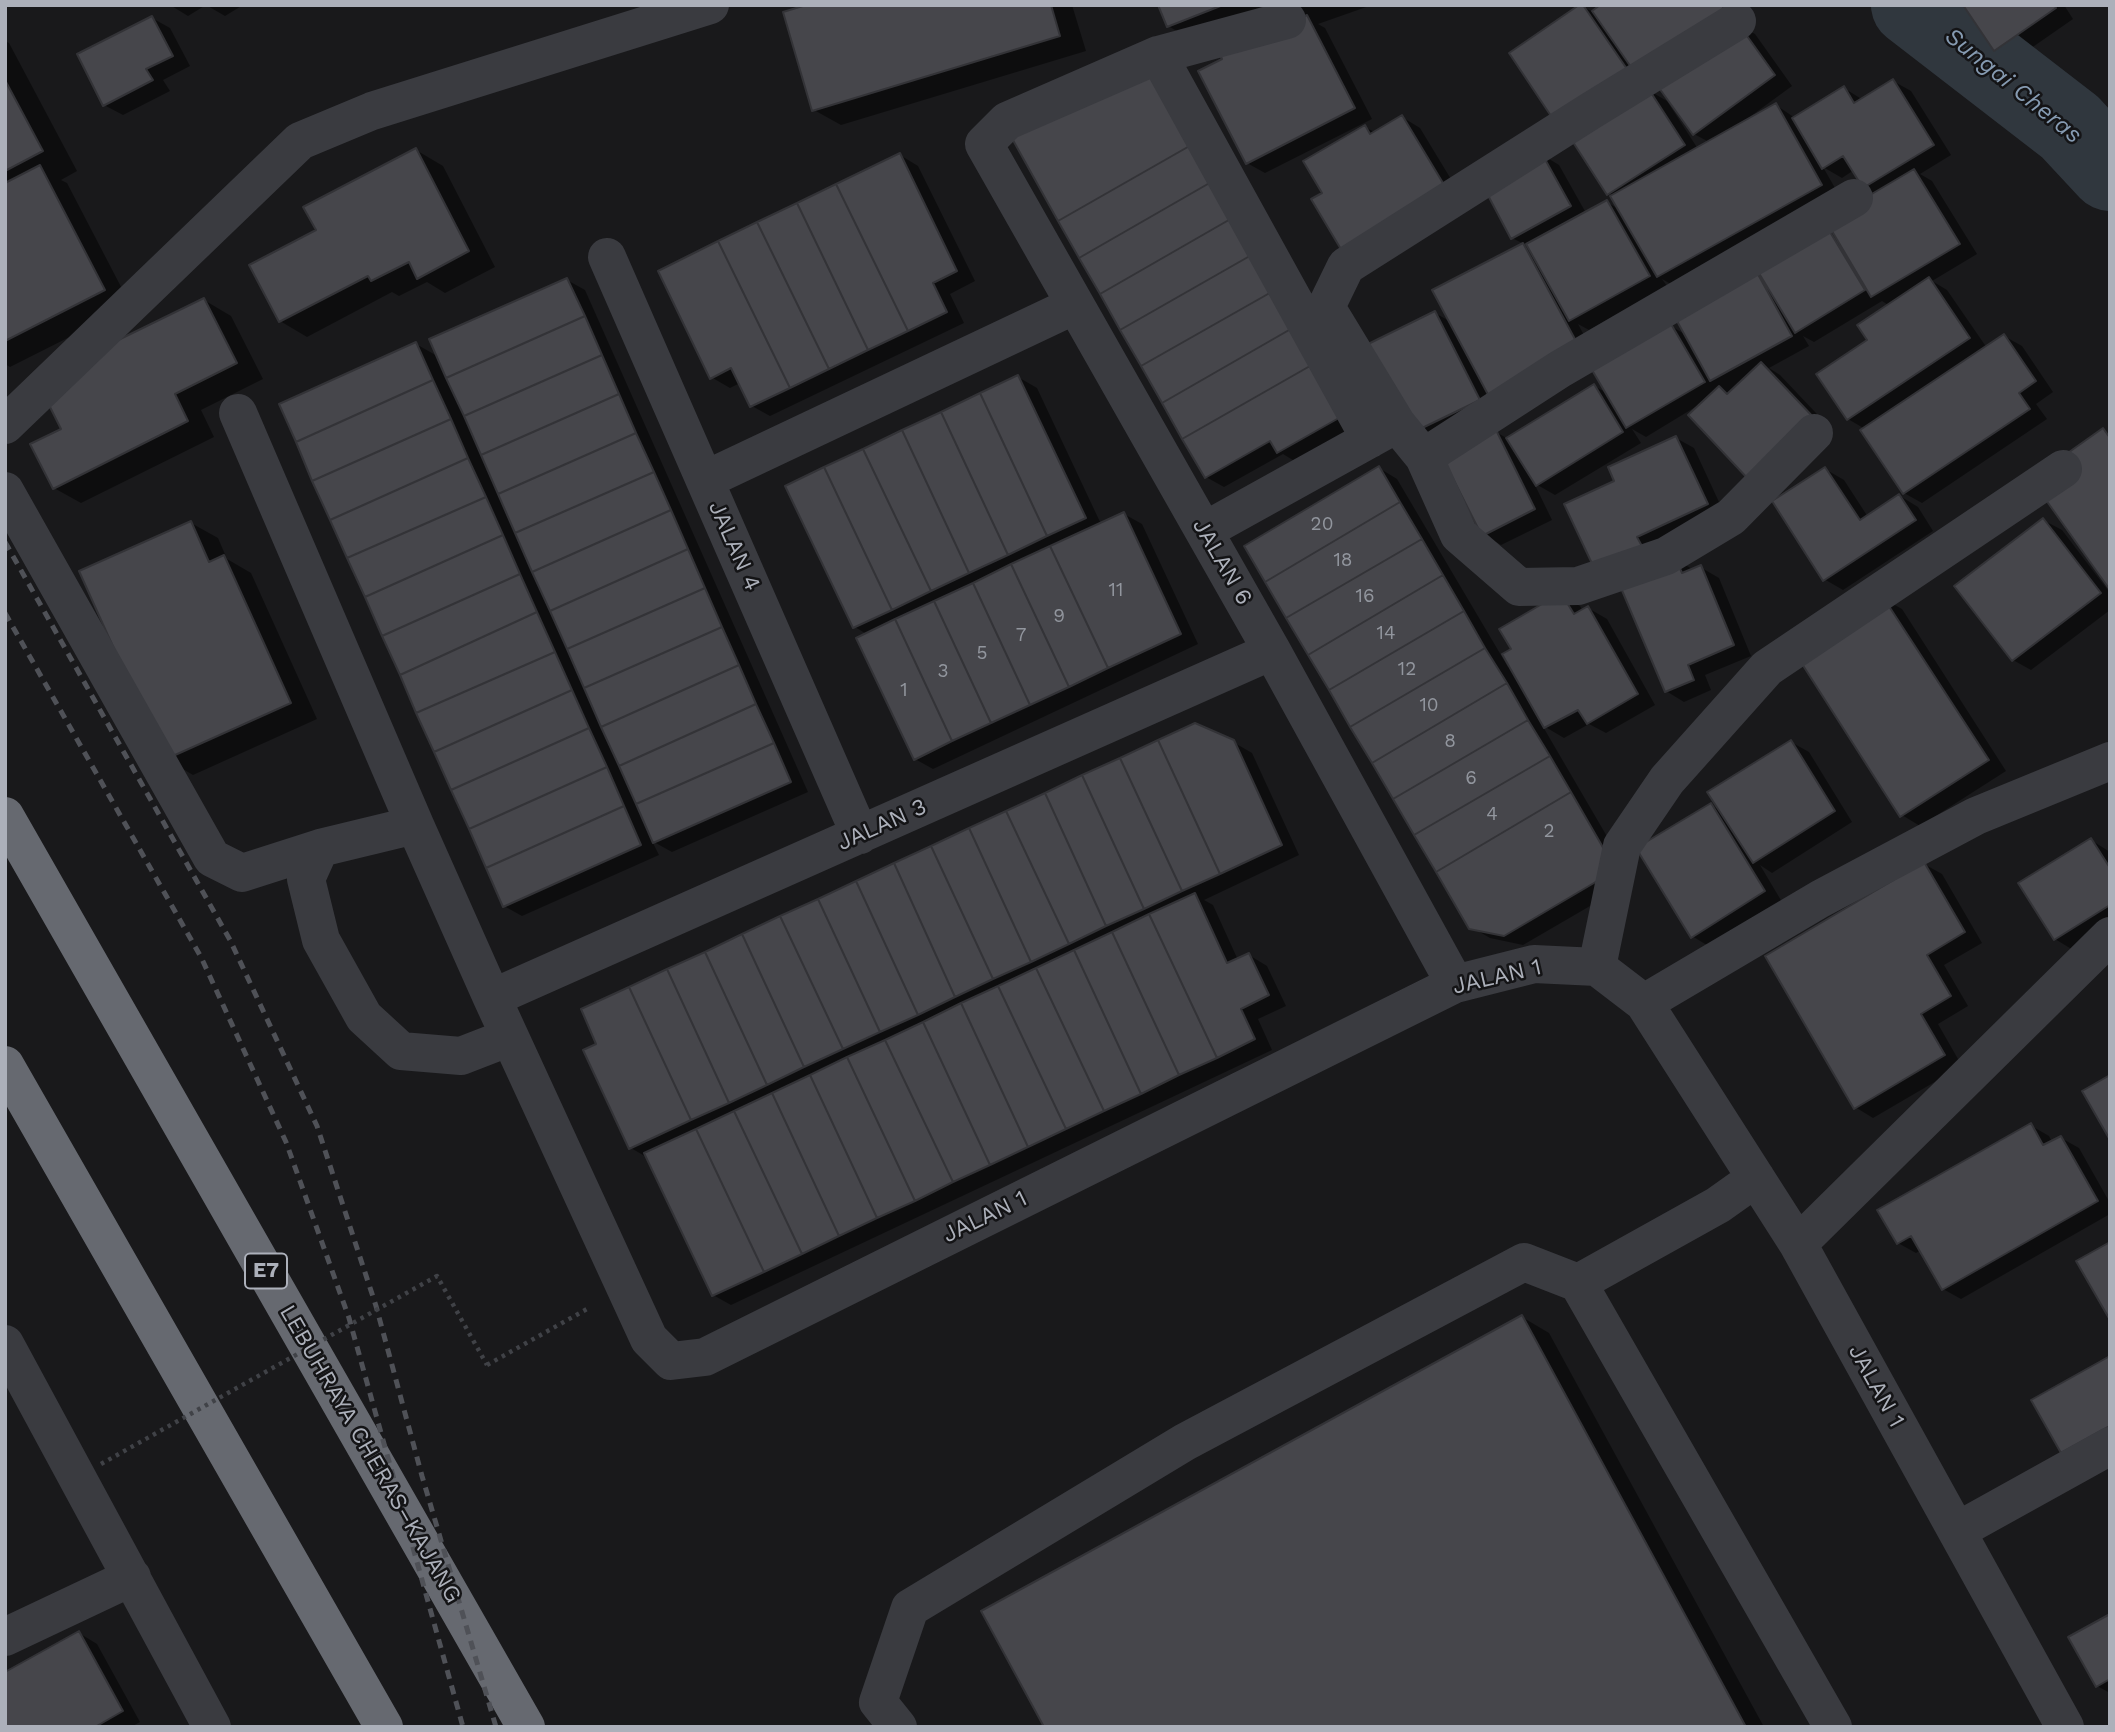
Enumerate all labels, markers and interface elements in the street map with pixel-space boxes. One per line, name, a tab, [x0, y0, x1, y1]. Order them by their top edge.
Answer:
water label: Sungai Cheras	[1939, 22, 2087, 150]
street label: JALAN 4	[702, 497, 766, 595]
house number: 20	[1311, 513, 1333, 535]
street label: JALAN 6	[1186, 514, 1258, 610]
house number: 18	[1333, 549, 1353, 571]
house number: 11	[1109, 579, 1123, 601]
house number: 16	[1356, 585, 1374, 607]
house number: 9	[1053, 605, 1065, 627]
house number: 14	[1376, 622, 1396, 644]
house number: 7	[1016, 624, 1026, 646]
house number: 5	[976, 642, 988, 664]
house number: 12	[1398, 658, 1416, 680]
house number: 3	[937, 660, 949, 682]
house number: 1	[900, 679, 908, 701]
house number: 10	[1419, 694, 1439, 716]
house number: 8	[1444, 730, 1456, 752]
house number: 6	[1465, 767, 1477, 789]
street label: JALAN 3	[833, 793, 931, 857]
house number: 4	[1486, 803, 1498, 825]
house number: 2	[1543, 820, 1555, 842]
street label: JALAN 1	[1450, 953, 1544, 1001]
street label: JALAN 1	[938, 1185, 1032, 1249]
road number: E7	[245, 1254, 287, 1288]
street label: LEBUHRAYA CHERAS–KAJANG	[273, 1300, 467, 1608]
street label: JALAN 1	[1842, 1340, 1910, 1432]

